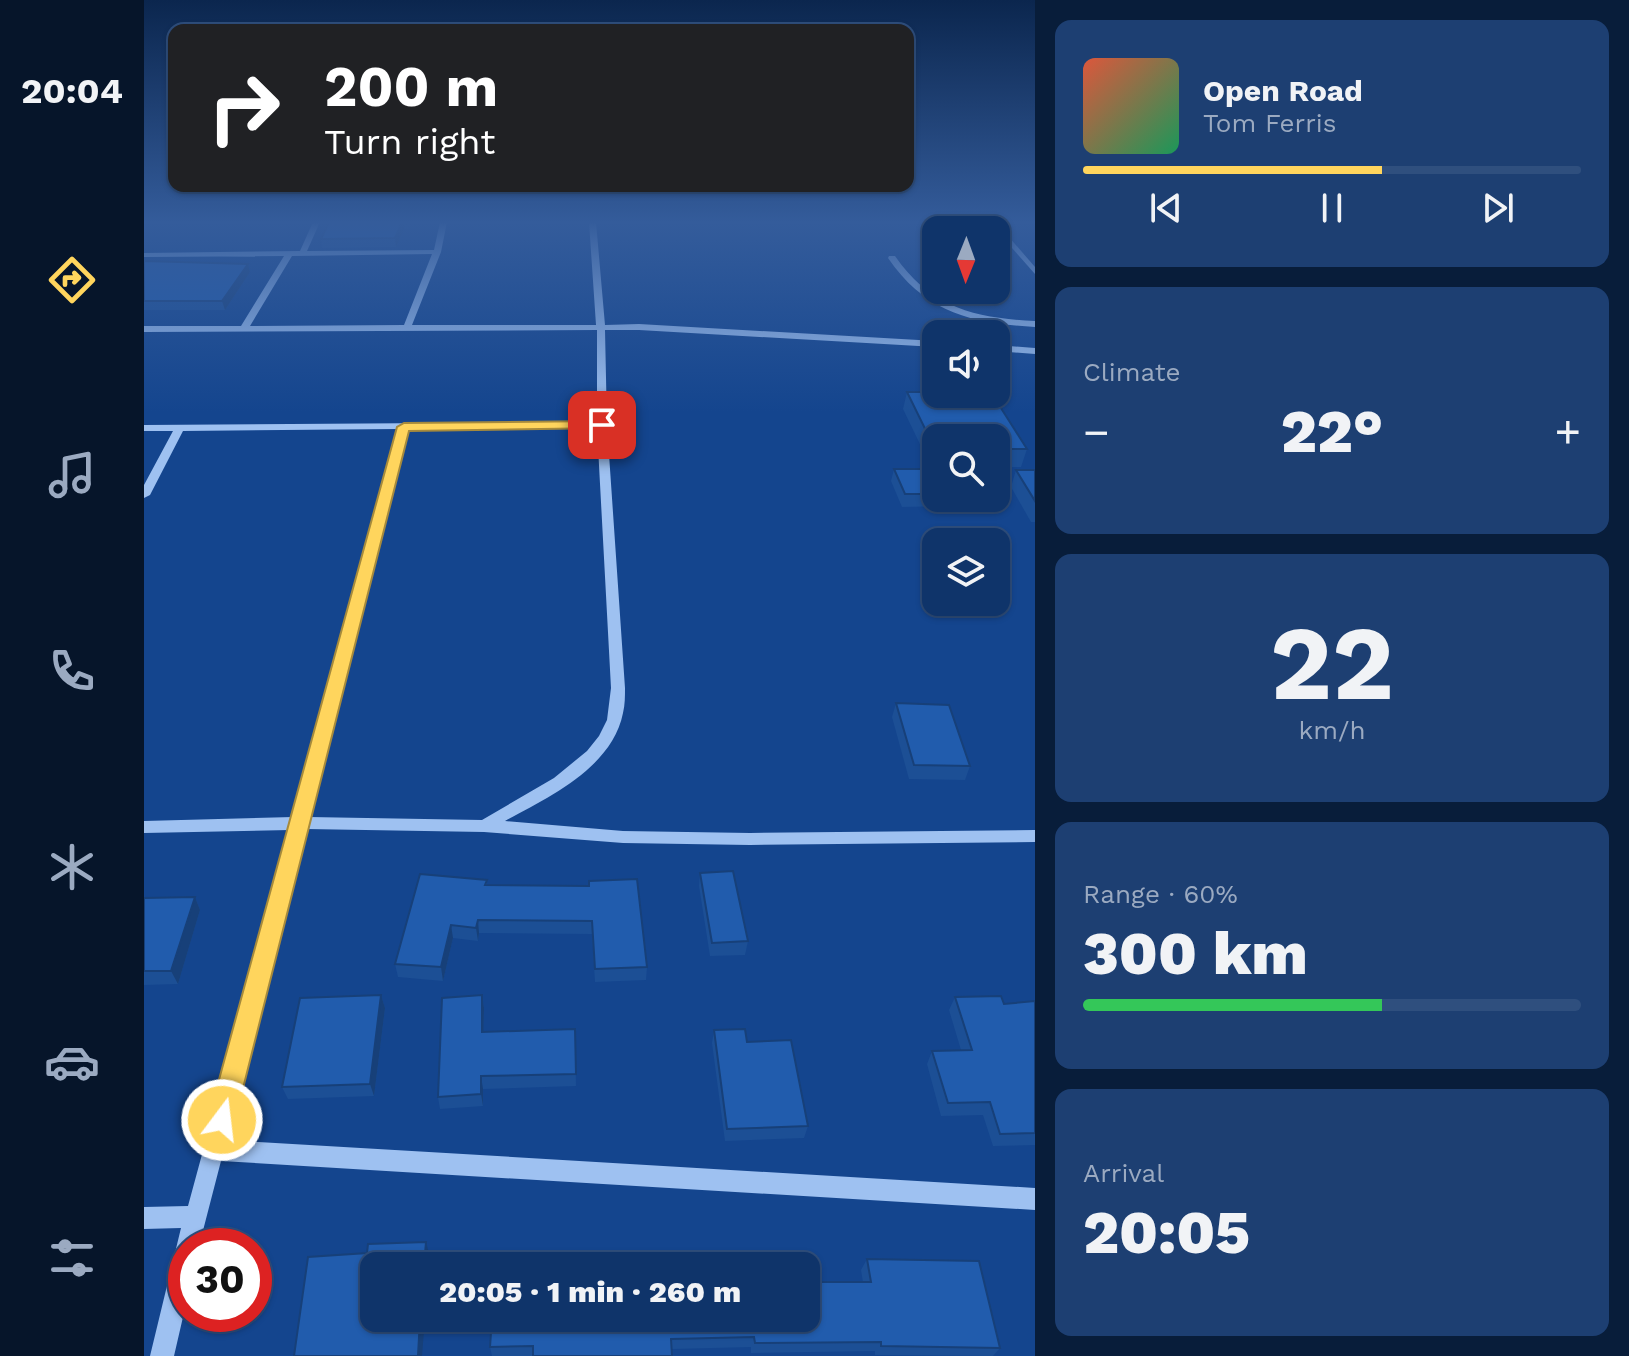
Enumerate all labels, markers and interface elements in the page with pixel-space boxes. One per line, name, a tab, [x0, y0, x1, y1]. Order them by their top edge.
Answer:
text: 200 m	[324, 54, 498, 120]
icon: right	[192, 56, 296, 160]
text: 20:04	[21, 70, 123, 112]
text: Open Road	[1203, 73, 1363, 108]
text: Tom Ferris	[1203, 108, 1336, 138]
text: Turn right	[324, 121, 495, 163]
icon: previous	[1144, 186, 1188, 230]
icon: pause	[1310, 186, 1354, 230]
icon: next	[1476, 186, 1520, 230]
north arrow	[922, 216, 1010, 304]
map controls	[922, 216, 1010, 616]
icon: directions	[44, 252, 100, 308]
button: sound	[922, 320, 1010, 408]
text: Climate	[1083, 357, 1181, 387]
pin	[568, 391, 636, 459]
text: 22°	[1281, 396, 1383, 467]
icon: arrive	[580, 403, 624, 447]
text: −	[1083, 406, 1110, 458]
text: +	[1554, 406, 1581, 458]
button: search	[922, 424, 1010, 512]
icon: music	[44, 447, 100, 503]
button: layers	[922, 528, 1010, 616]
text: 22	[1270, 602, 1394, 724]
icon: phone	[44, 643, 100, 699]
text: km/h	[1299, 715, 1365, 745]
icon: climate	[44, 839, 100, 895]
text: Range · 60%	[1083, 879, 1238, 909]
text: 300 km	[1083, 918, 1308, 989]
icon: car	[44, 1034, 100, 1090]
position arrow	[180, 1078, 264, 1162]
text: Arrival	[1083, 1158, 1164, 1188]
text: 20:05	[1083, 1197, 1250, 1268]
speed limit sign: 30	[168, 1228, 272, 1332]
icon: filters	[44, 1230, 100, 1286]
text: 20:05 · 1 min · 260 m	[439, 1274, 741, 1309]

